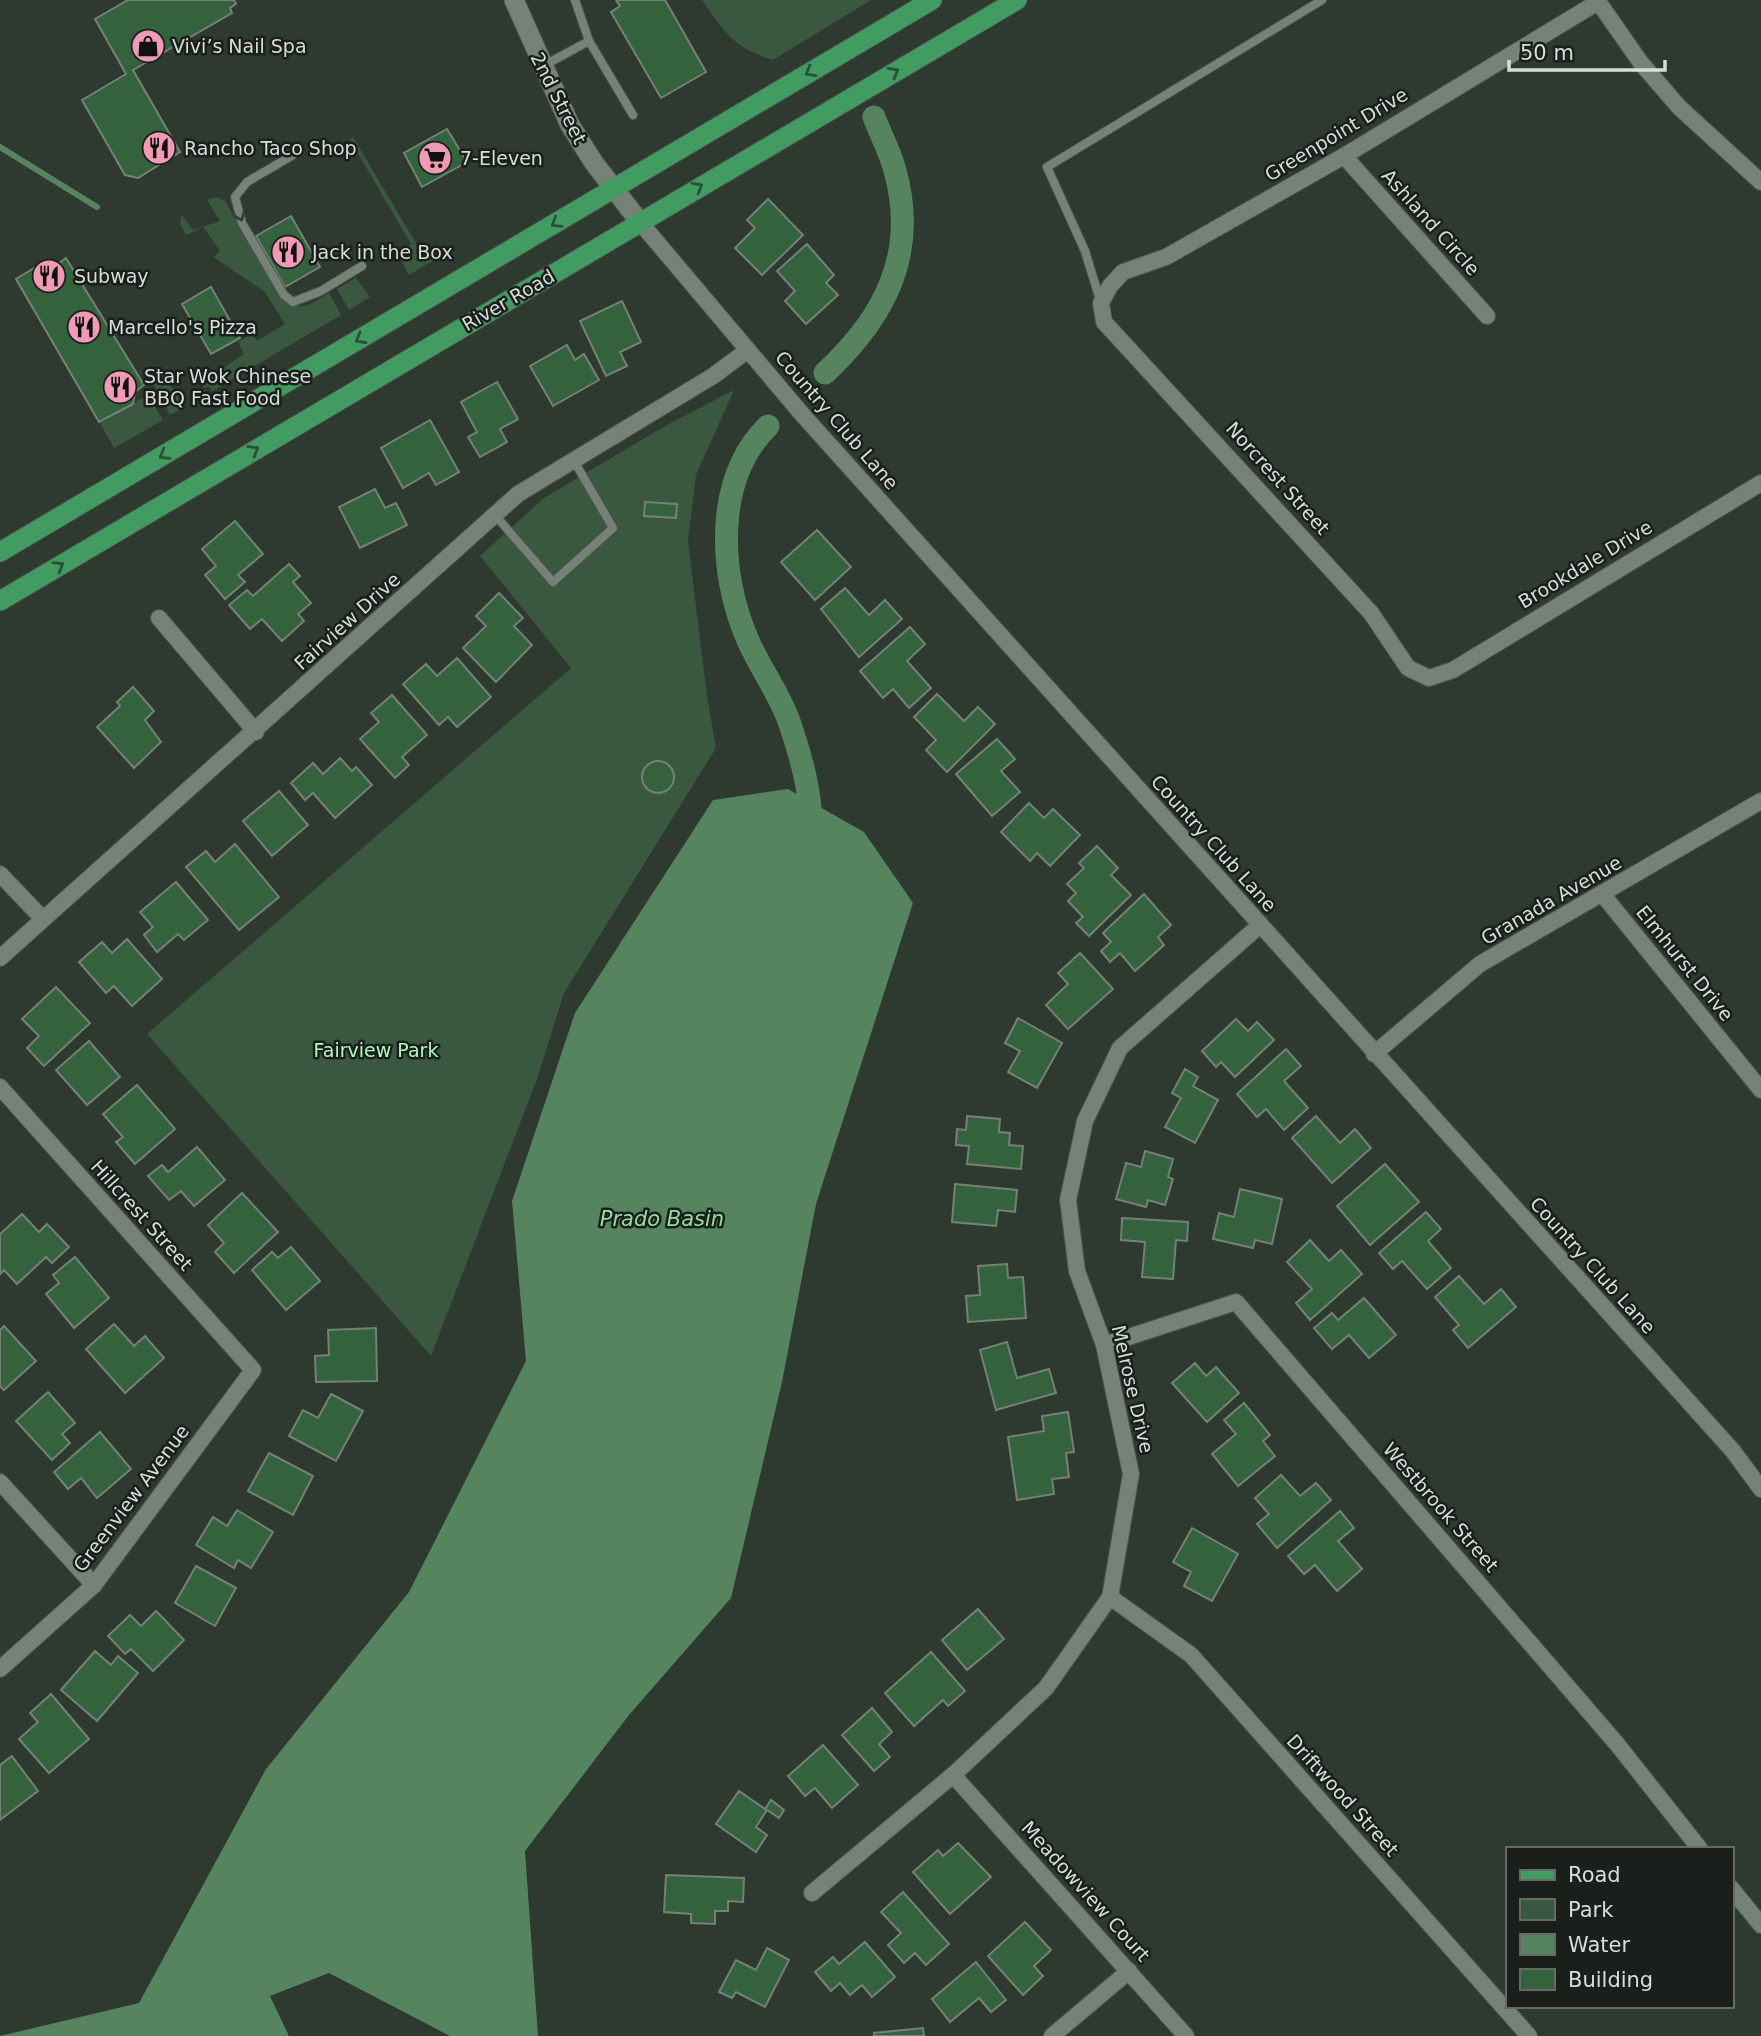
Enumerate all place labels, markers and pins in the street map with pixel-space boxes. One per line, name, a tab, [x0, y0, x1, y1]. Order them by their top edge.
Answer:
shop icon: Vivi’s Nail Spa	[129, 27, 167, 65]
place label: Vivi’s Nail Spa	[172, 35, 307, 57]
restaurant icon: Rancho Taco Shop	[140, 129, 178, 167]
place label: Rancho Taco Shop	[184, 137, 357, 159]
supermarket icon: 7-Eleven	[416, 139, 454, 177]
place label: 7-Eleven	[460, 147, 543, 169]
restaurant icon: Jack in the Box	[269, 233, 307, 271]
place label: Jack in the Box	[311, 241, 453, 263]
restaurant icon: Subway	[30, 257, 68, 295]
place label: Subway	[74, 265, 149, 287]
restaurant icon: Marcello's Pizza	[65, 308, 103, 346]
place label: Marcello's Pizza	[108, 316, 257, 338]
place label: Star Wok Chinese BBQ Fast Food	[144, 365, 311, 409]
restaurant icon: Star Wok Chinese BBQ Fast Food	[101, 368, 139, 406]

